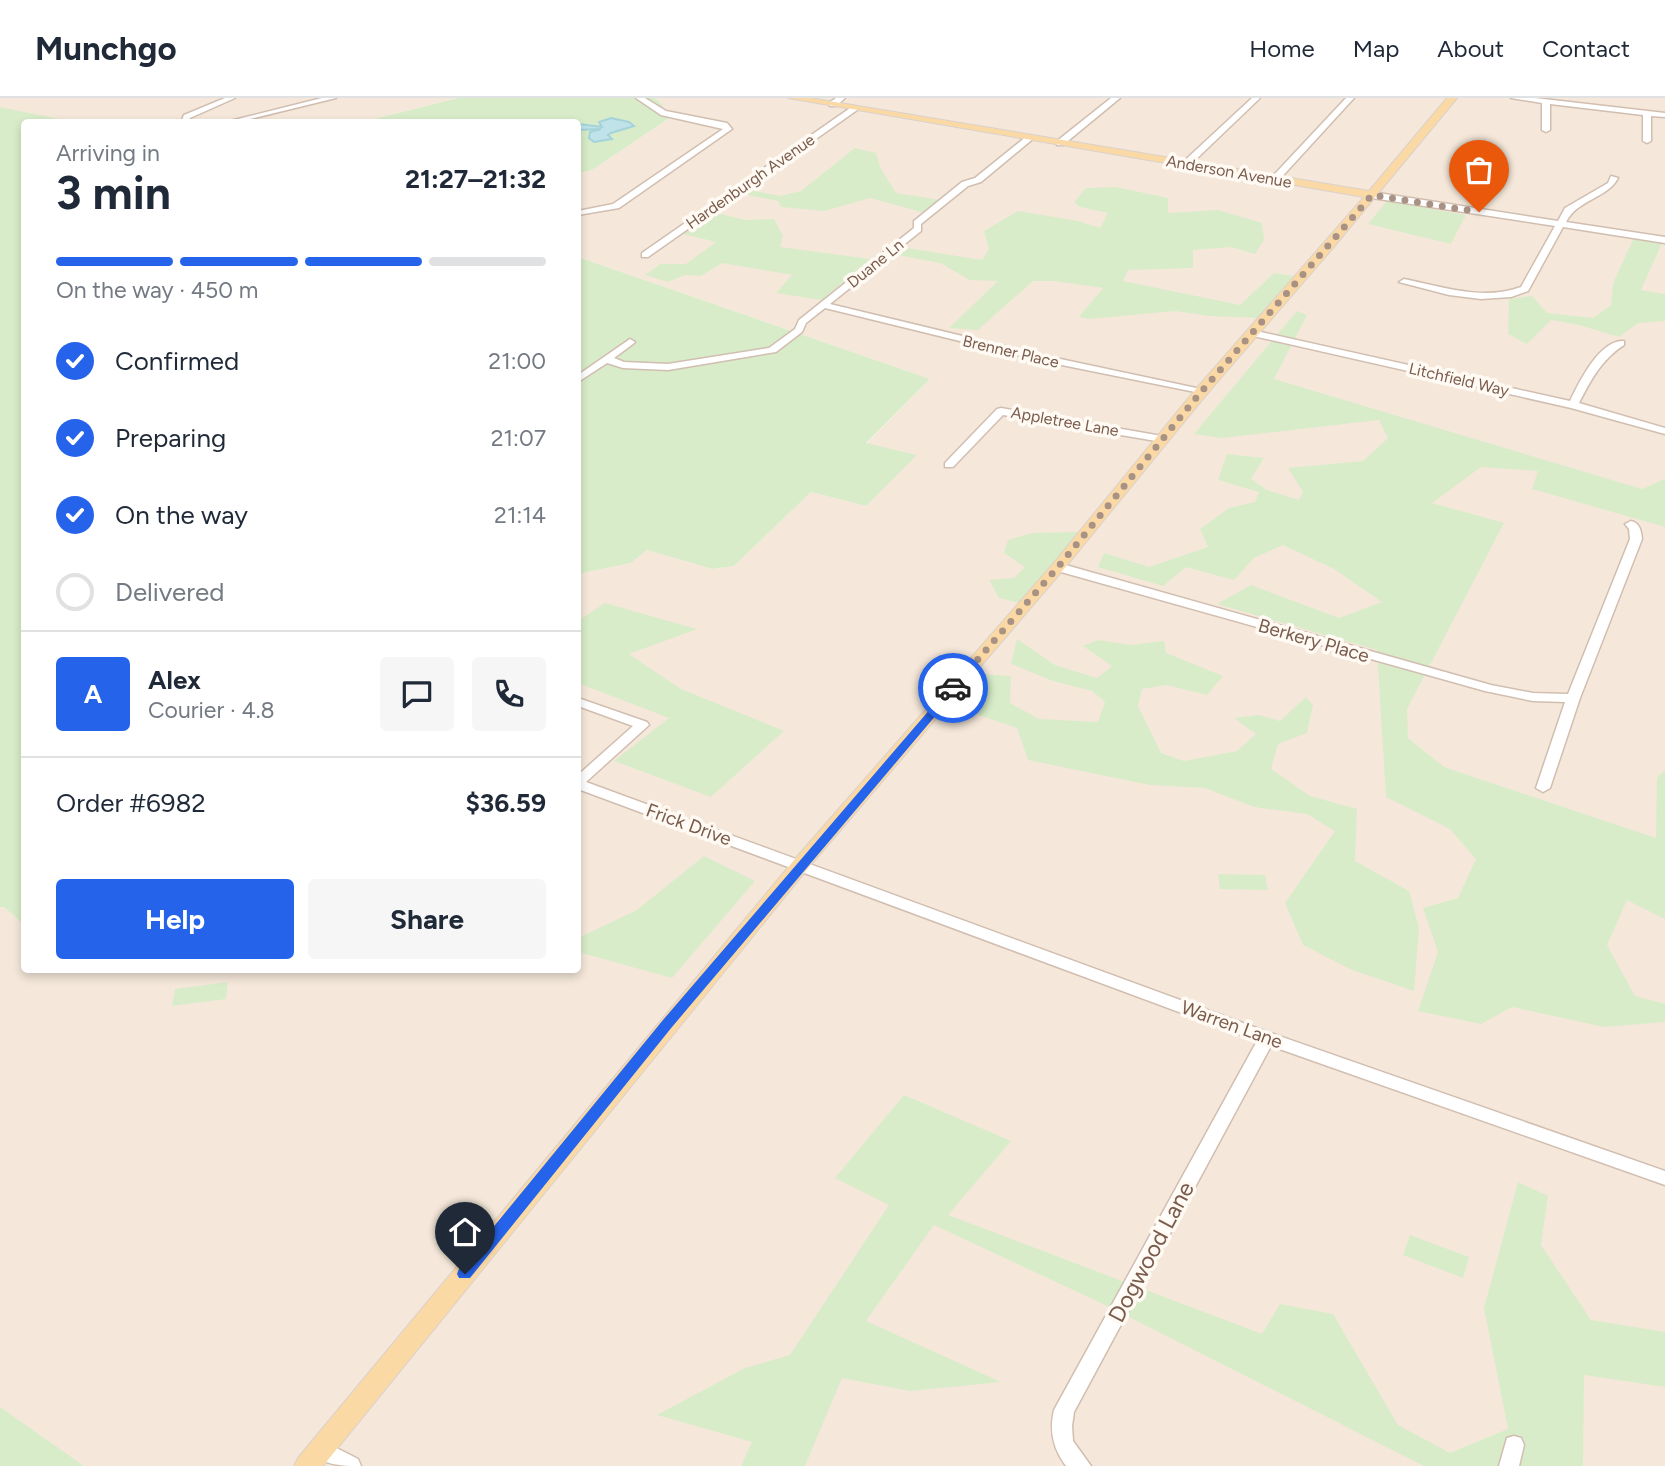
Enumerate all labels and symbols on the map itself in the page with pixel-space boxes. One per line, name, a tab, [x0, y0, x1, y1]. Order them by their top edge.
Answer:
street label: Hardenburgh Avenue	[682, 130, 818, 233]
pin	[1449, 140, 1509, 212]
street label: Anderson Avenue	[1165, 151, 1293, 192]
street label: Duane Ln	[843, 235, 907, 292]
street label: Brenner Place	[961, 331, 1061, 372]
street label: Litchfield Way	[1407, 359, 1511, 400]
street label: Appletree Lane	[1010, 403, 1121, 440]
street label: Berkery Place	[1256, 614, 1372, 667]
courier	[918, 653, 988, 723]
street label: Frick Drive	[643, 798, 735, 851]
street label: Warren Lane	[1178, 995, 1286, 1053]
street label: Dogwood Lane	[1102, 1177, 1200, 1327]
pin	[435, 1202, 495, 1274]

